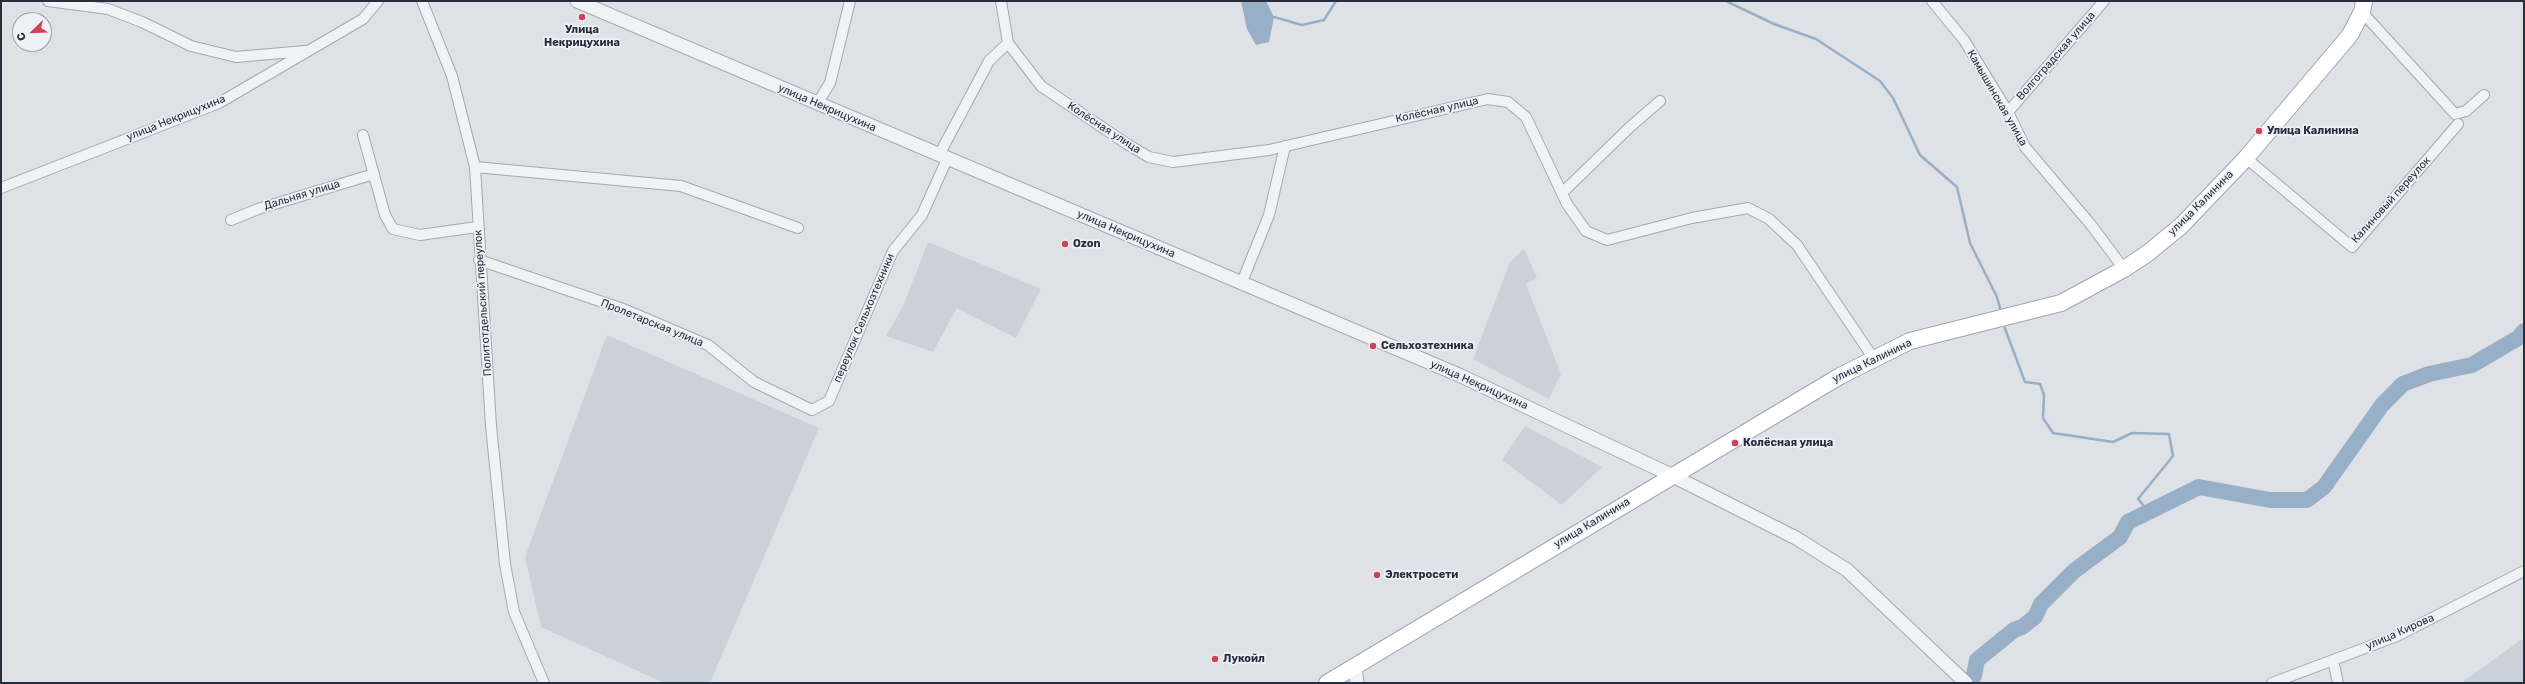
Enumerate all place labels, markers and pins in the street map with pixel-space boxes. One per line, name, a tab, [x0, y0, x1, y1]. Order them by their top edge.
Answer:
marker: Улица Некрицухина	[577, 12, 587, 22]
place label: Улица Некрицухина	[544, 23, 620, 49]
place label: Улица Калинина	[2267, 124, 2359, 138]
marker: Улица Калинина	[2254, 126, 2264, 136]
place label: Ozon	[1073, 237, 1101, 251]
marker: Ozon	[1060, 239, 1070, 249]
place label: Сельхозтехника	[1381, 339, 1474, 353]
marker: Сельхозтехника	[1368, 341, 1378, 351]
place label: Колёсная улица	[1743, 436, 1833, 450]
marker: Колёсная улица	[1730, 438, 1740, 448]
place label: Электросети	[1385, 568, 1458, 582]
marker: Электросети	[1372, 570, 1382, 580]
place label: Лукойл	[1223, 652, 1265, 666]
marker: Лукойл	[1210, 654, 1220, 664]

